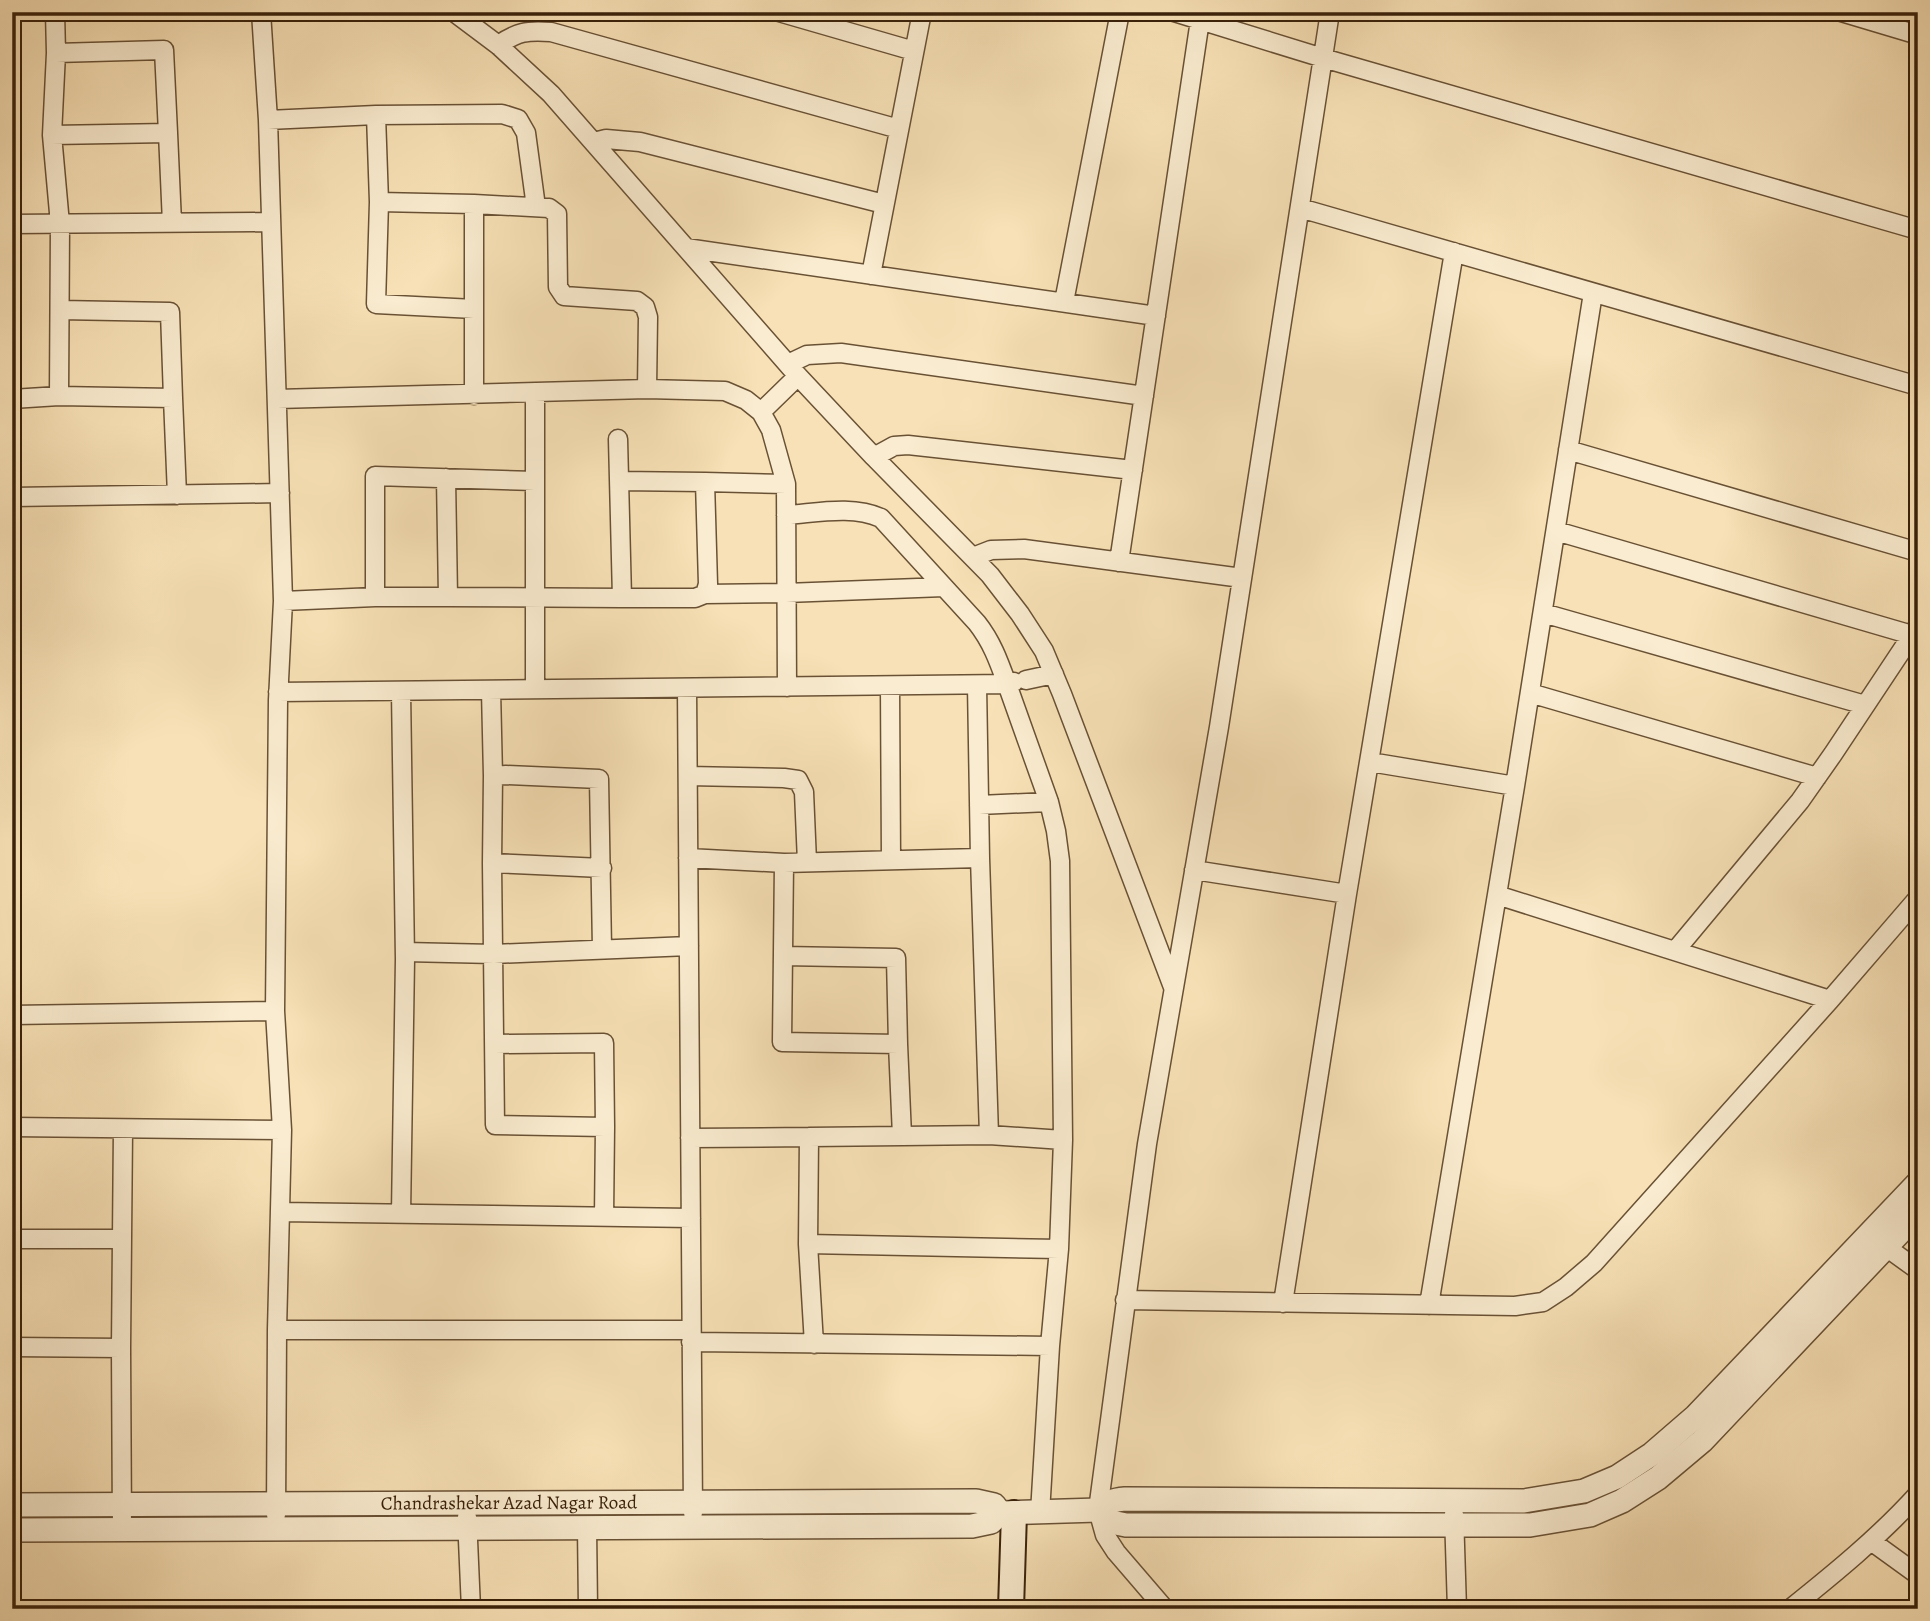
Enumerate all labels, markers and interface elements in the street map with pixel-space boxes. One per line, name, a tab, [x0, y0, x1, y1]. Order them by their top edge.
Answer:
street label: Chandrashekar Azad Nagar Road	[381, 1489, 638, 1516]

